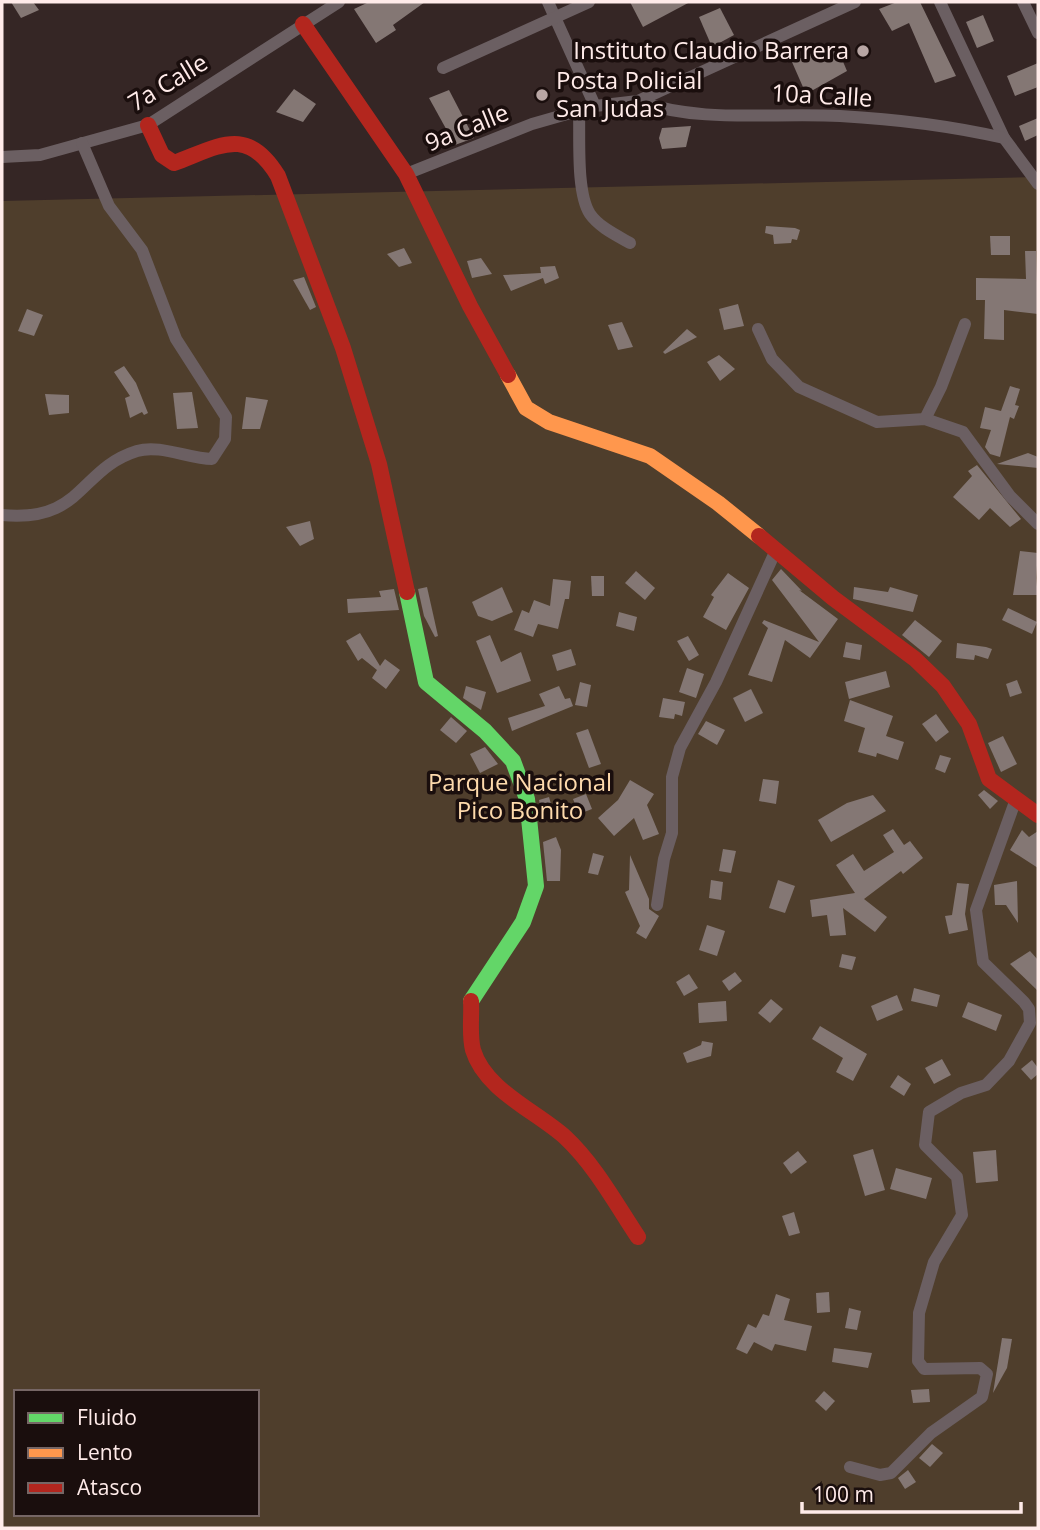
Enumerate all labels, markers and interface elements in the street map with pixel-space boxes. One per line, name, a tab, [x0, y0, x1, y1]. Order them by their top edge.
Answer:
place label: Instituto Claudio Barrera	[573, 33, 849, 66]
marker: Instituto Claudio Barrera	[855, 43, 871, 59]
street label: 7a Calle	[121, 45, 213, 118]
place label: Posta Policial San Judas	[556, 63, 702, 124]
street label: 10a Calle	[771, 75, 873, 114]
marker: Posta Policial San Judas	[534, 87, 550, 103]
street label: 9a Calle	[420, 95, 513, 158]
park label: Parque Nacional Pico Bonito	[428, 765, 612, 826]
legend	[14, 1390, 259, 1516]
text: Fluido	[77, 1403, 137, 1431]
text: Lento	[77, 1438, 133, 1466]
scale bar	[802, 1470, 1021, 1514]
text: Atasco	[77, 1473, 142, 1501]
text: 100 m	[813, 1480, 874, 1508]

